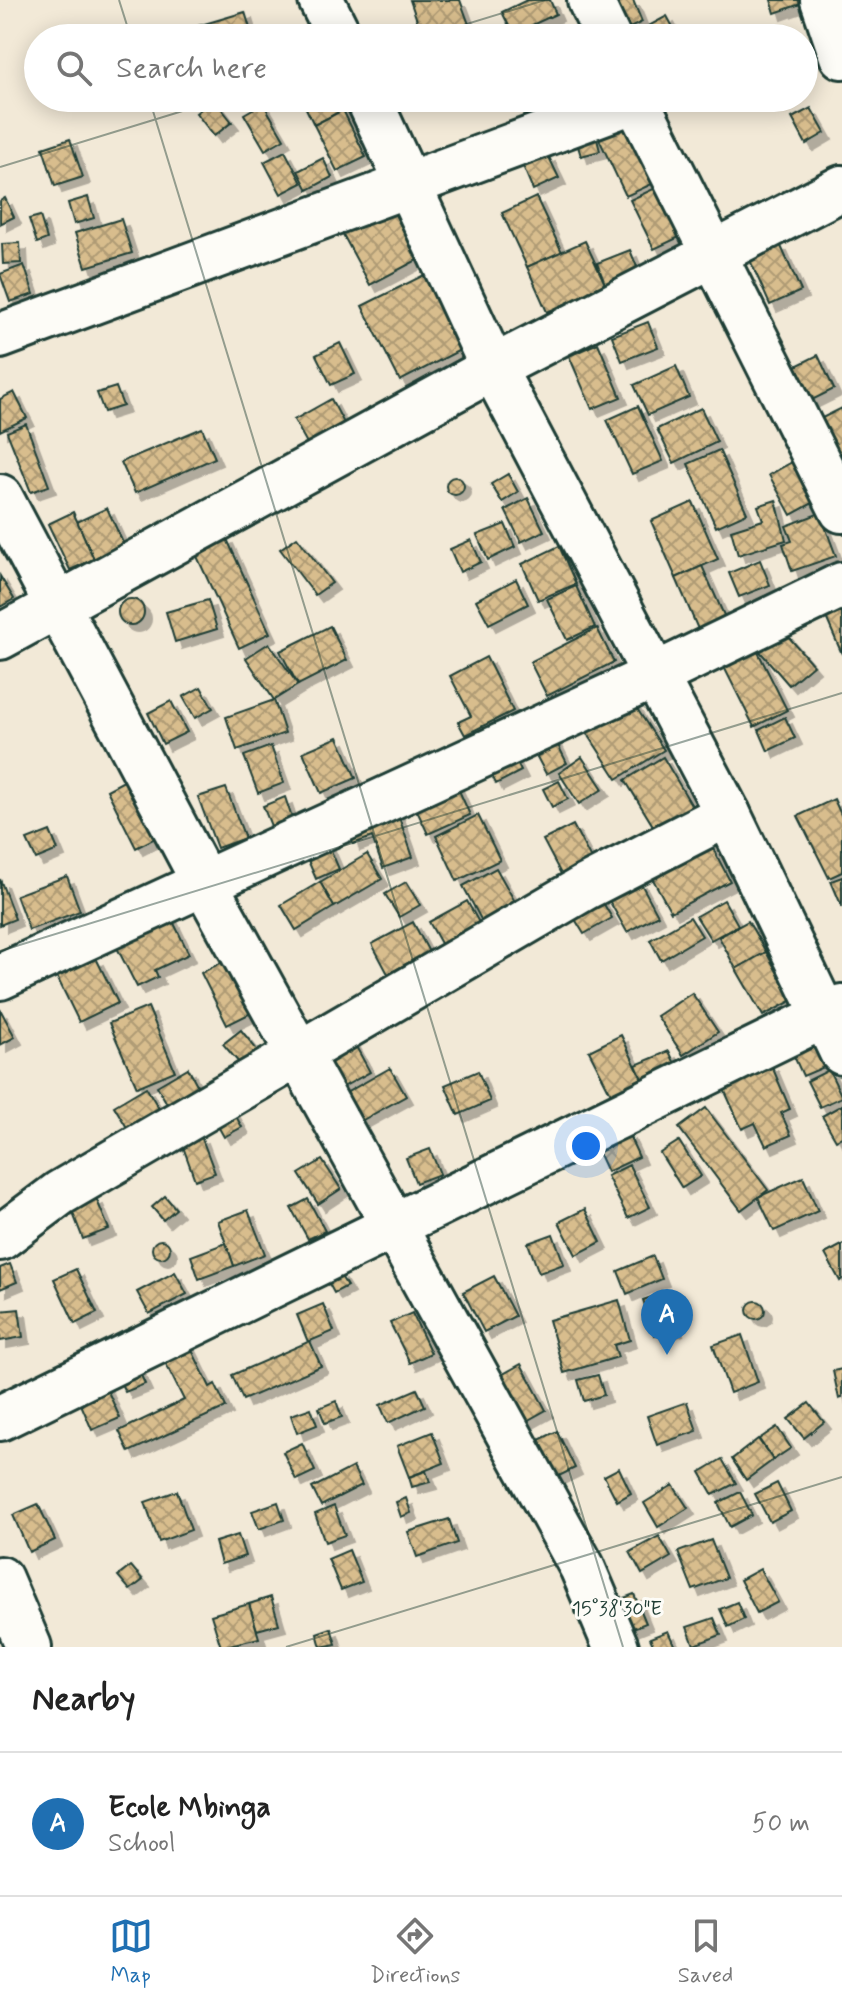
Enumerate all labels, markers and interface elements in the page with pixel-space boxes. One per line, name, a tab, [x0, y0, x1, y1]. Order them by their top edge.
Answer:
search box	[24, 24, 818, 112]
icon: search	[52, 46, 96, 90]
text: Search here	[116, 49, 267, 88]
your location	[566, 1126, 606, 1166]
pin: A	[641, 1289, 693, 1355]
text: 15°38'30"E	[572, 1596, 662, 1623]
text: Nearby	[32, 1677, 136, 1722]
text: Ecole Mbinga	[108, 1788, 271, 1827]
text: A	[49, 1807, 67, 1841]
text: 50 m	[752, 1807, 810, 1841]
text: School	[108, 1827, 175, 1861]
tab: Map	[109, 1914, 153, 1990]
tab: Directions	[370, 1914, 460, 1990]
tab: Saved	[678, 1914, 733, 1990]

